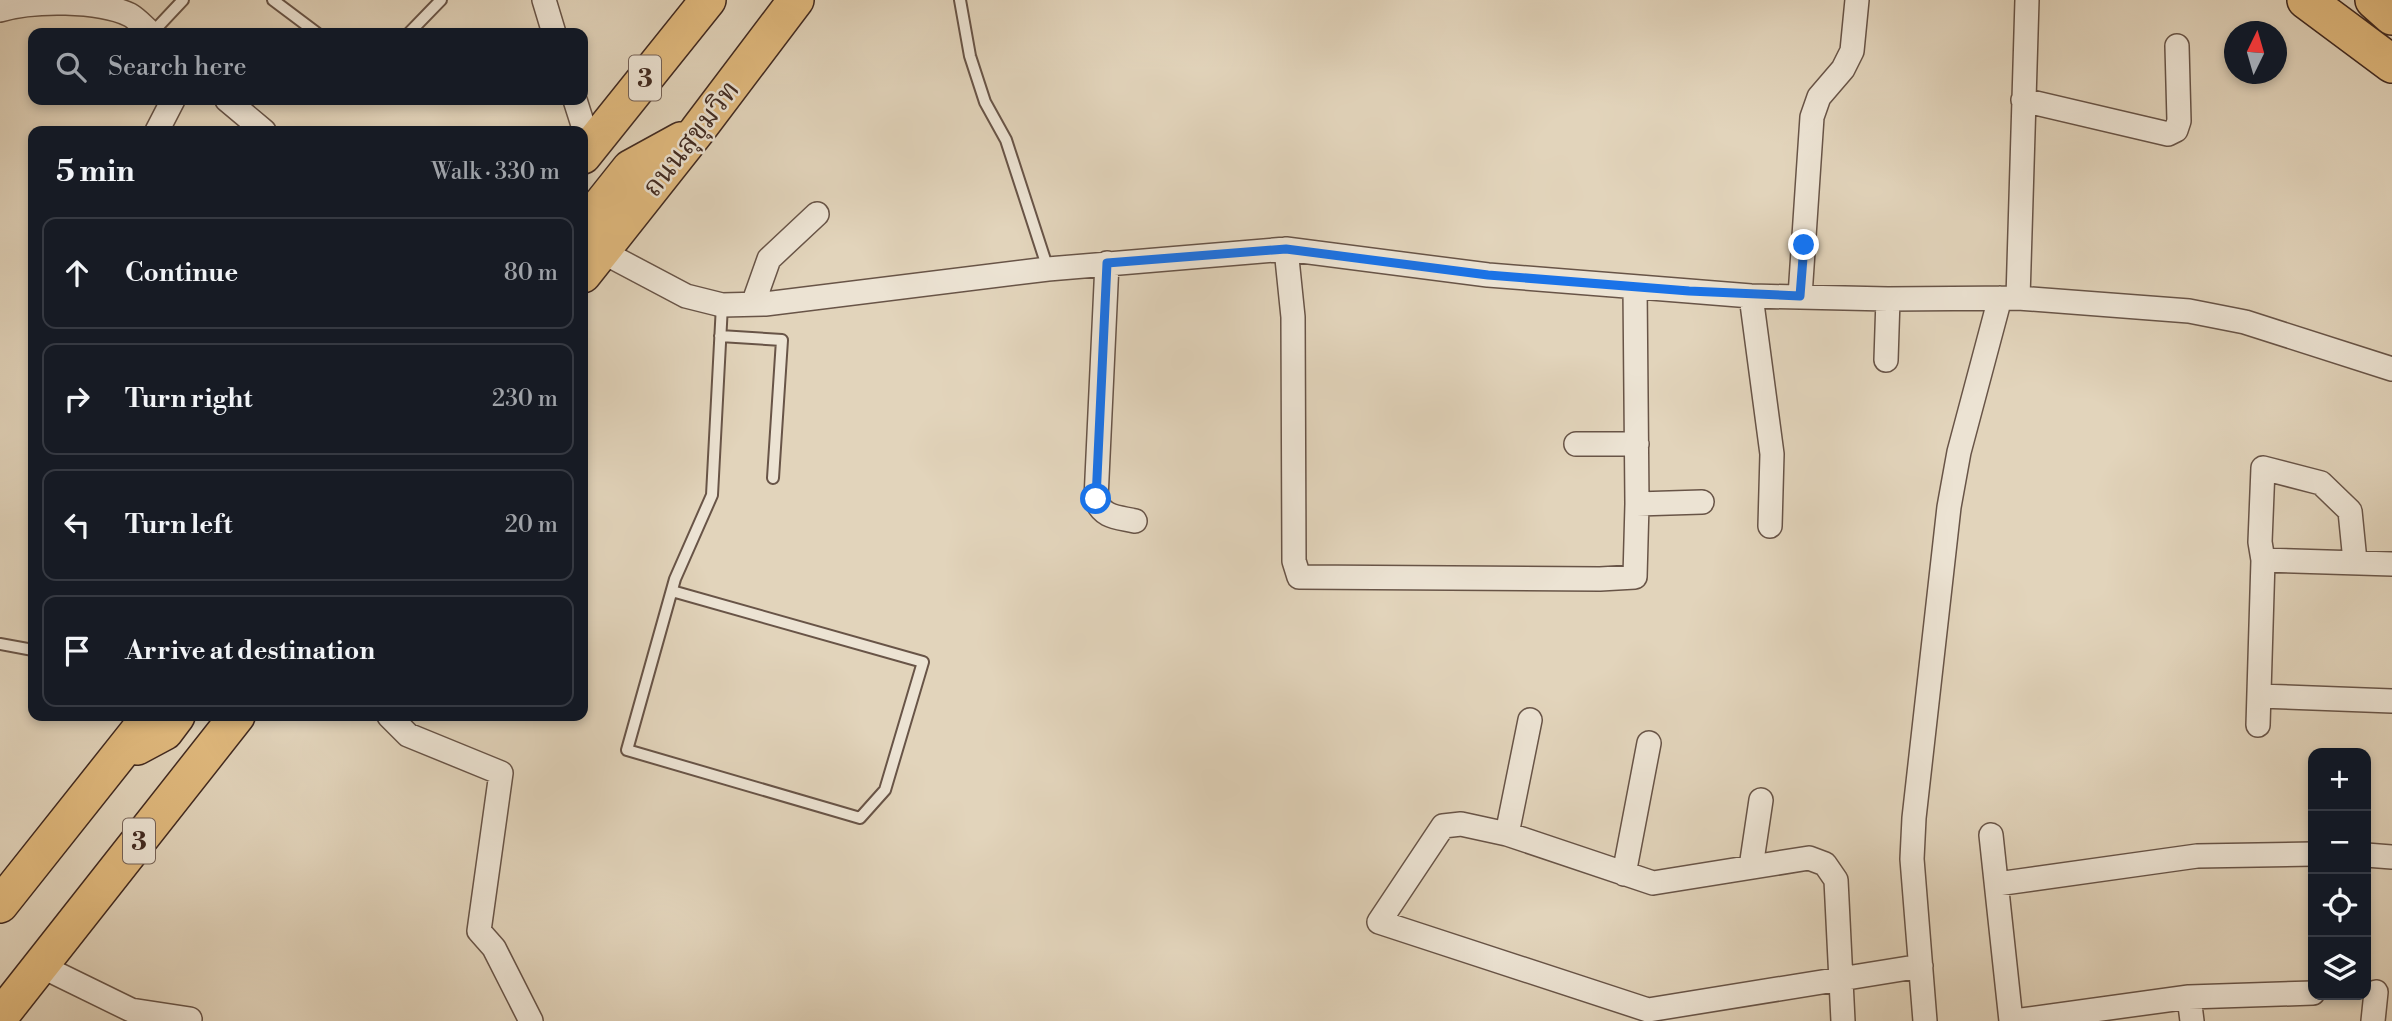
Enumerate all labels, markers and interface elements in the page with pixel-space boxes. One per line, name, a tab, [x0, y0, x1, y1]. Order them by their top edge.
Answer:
north arrow	[2224, 21, 2287, 84]
search box	[28, 28, 588, 105]
icon: search	[52, 48, 90, 86]
text: Search here	[108, 51, 247, 83]
road number: 3	[629, 55, 661, 100]
street label: ถนนสุขุมวิท	[635, 74, 747, 204]
text: 5 min	[56, 153, 135, 191]
text: Walk · 330 m	[431, 158, 560, 186]
route end	[1788, 229, 1819, 260]
icon: ahead	[58, 254, 96, 292]
text: Continue	[125, 257, 238, 289]
text: 80 m	[504, 259, 558, 287]
icon: right	[58, 380, 96, 418]
text: Turn right	[125, 383, 253, 415]
text: 230 m	[492, 385, 558, 413]
route start	[1080, 483, 1111, 514]
icon: left	[58, 506, 96, 544]
text: Turn left	[125, 509, 233, 541]
text: 20 m	[505, 511, 558, 539]
icon: arrive	[58, 632, 96, 670]
text: Arrive at destination	[125, 635, 375, 667]
map controls	[2308, 748, 2371, 1000]
button: +	[2308, 748, 2371, 811]
button: −	[2308, 811, 2371, 874]
road number: 3	[123, 818, 155, 863]
button: locate	[2308, 874, 2371, 937]
button: layers	[2308, 937, 2371, 1000]

